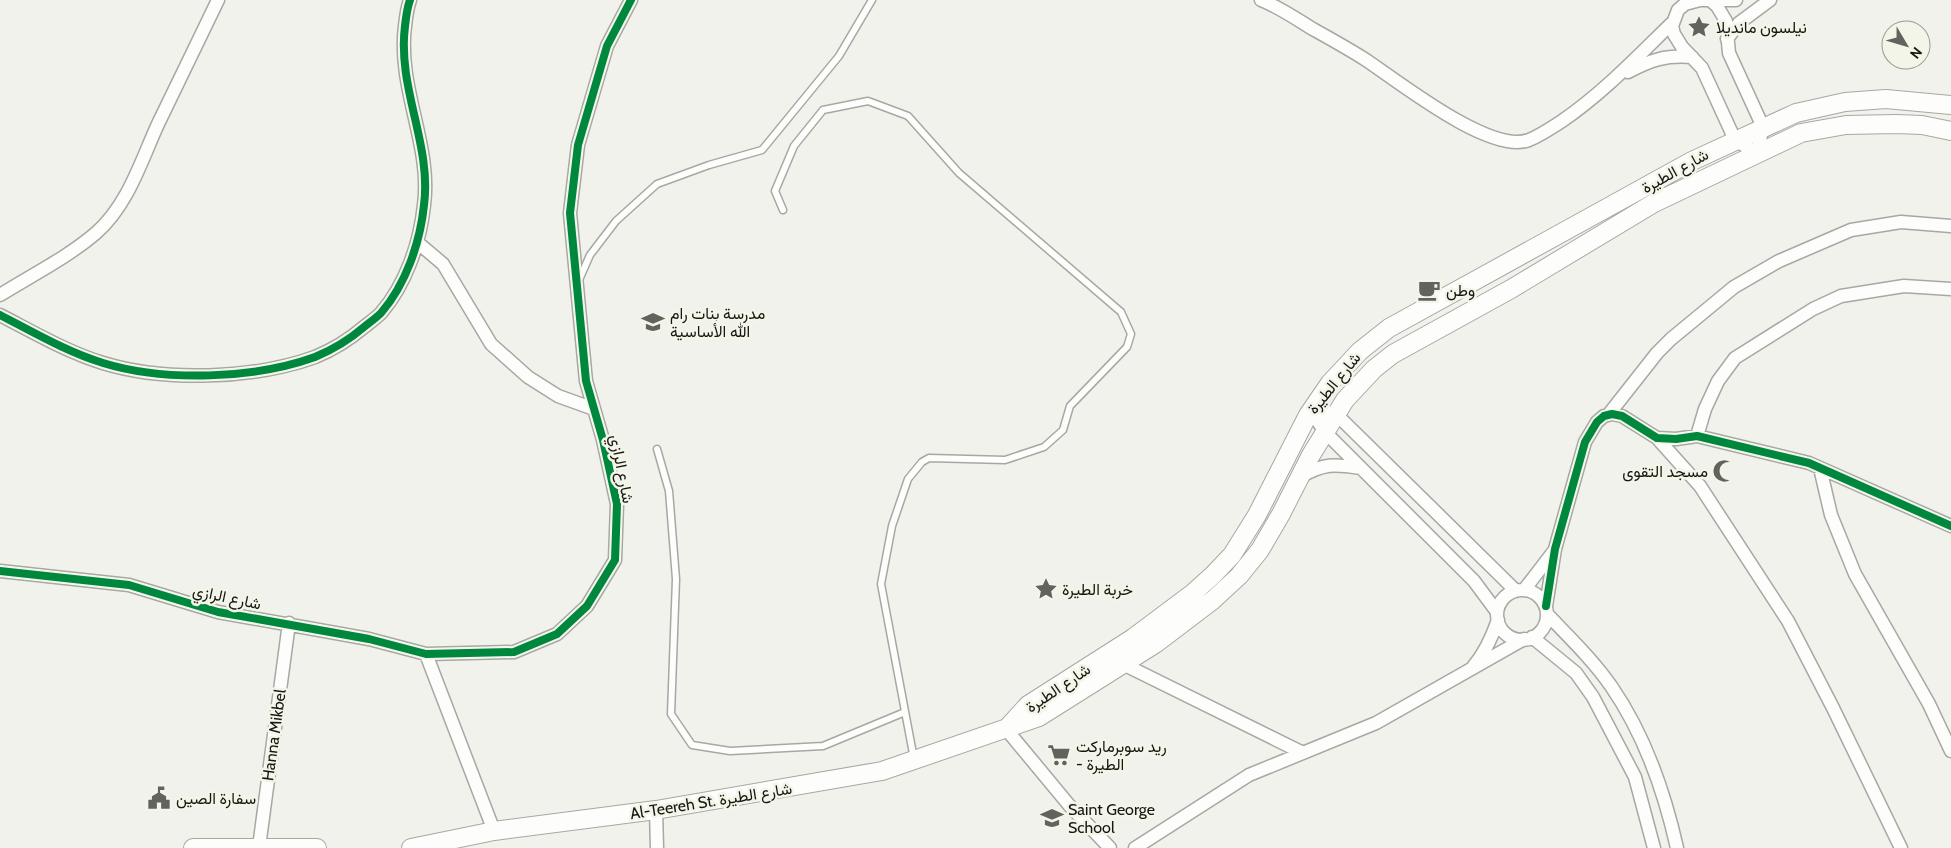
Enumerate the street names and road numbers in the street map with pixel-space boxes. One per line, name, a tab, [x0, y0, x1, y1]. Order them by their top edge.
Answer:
street label: شارع الطيرة	[1638, 145, 1713, 199]
street label: شارع الطيرة	[1303, 348, 1366, 419]
street label: شارع الرازي	[602, 433, 638, 506]
street label: شارع الرازي	[190, 580, 263, 617]
street label: شارع الطيرة	[1022, 660, 1095, 718]
street label: Hanna Mikbel	[258, 688, 290, 782]
street label: Al-Teereh St. شارع الطيرة	[629, 779, 794, 825]

